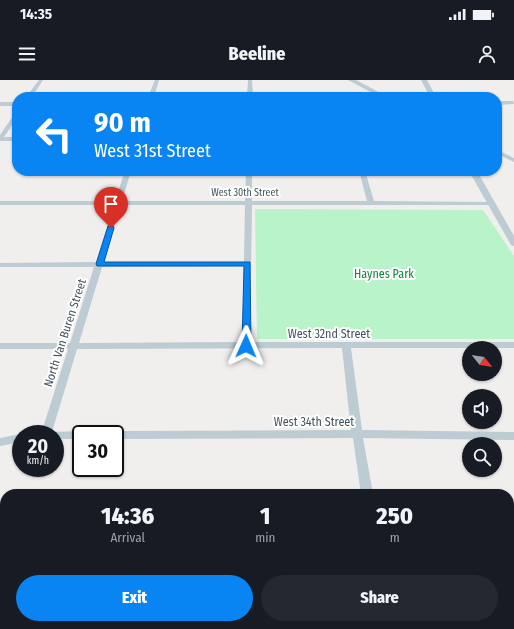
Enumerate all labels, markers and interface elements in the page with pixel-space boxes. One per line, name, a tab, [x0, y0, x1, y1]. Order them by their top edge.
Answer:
text: 14:35	[20, 5, 52, 23]
icon: menu	[16, 43, 38, 65]
text: Beeline	[229, 43, 285, 65]
icon: person	[476, 43, 498, 65]
text: 90 m	[94, 106, 151, 139]
icon: left	[28, 108, 80, 160]
text: West 31st Street	[94, 140, 211, 162]
pin	[94, 187, 128, 228]
street label: West 30th Street	[211, 187, 279, 199]
icon: arrive	[100, 193, 122, 215]
park label: Haynes Park	[354, 267, 414, 281]
street label: North Van Buren Street	[41, 277, 89, 389]
position arrow	[225, 325, 267, 367]
street label: West 32nd Street	[288, 327, 370, 341]
north arrow	[462, 341, 502, 381]
map controls	[462, 341, 502, 477]
button: sound	[462, 389, 502, 429]
street label: West 34th Street	[274, 415, 354, 429]
speed limit sign: 30	[72, 425, 124, 477]
text: 20	[28, 434, 48, 458]
button: search	[462, 437, 502, 477]
text: km/h	[27, 455, 49, 467]
text: 14:36	[101, 502, 154, 530]
text: 1	[260, 502, 271, 530]
text: 250	[376, 502, 413, 530]
text: Arrival	[110, 530, 145, 545]
text: min	[255, 530, 275, 545]
text: m	[390, 530, 400, 545]
button: Exit	[16, 575, 253, 621]
button: Share	[261, 575, 498, 621]

